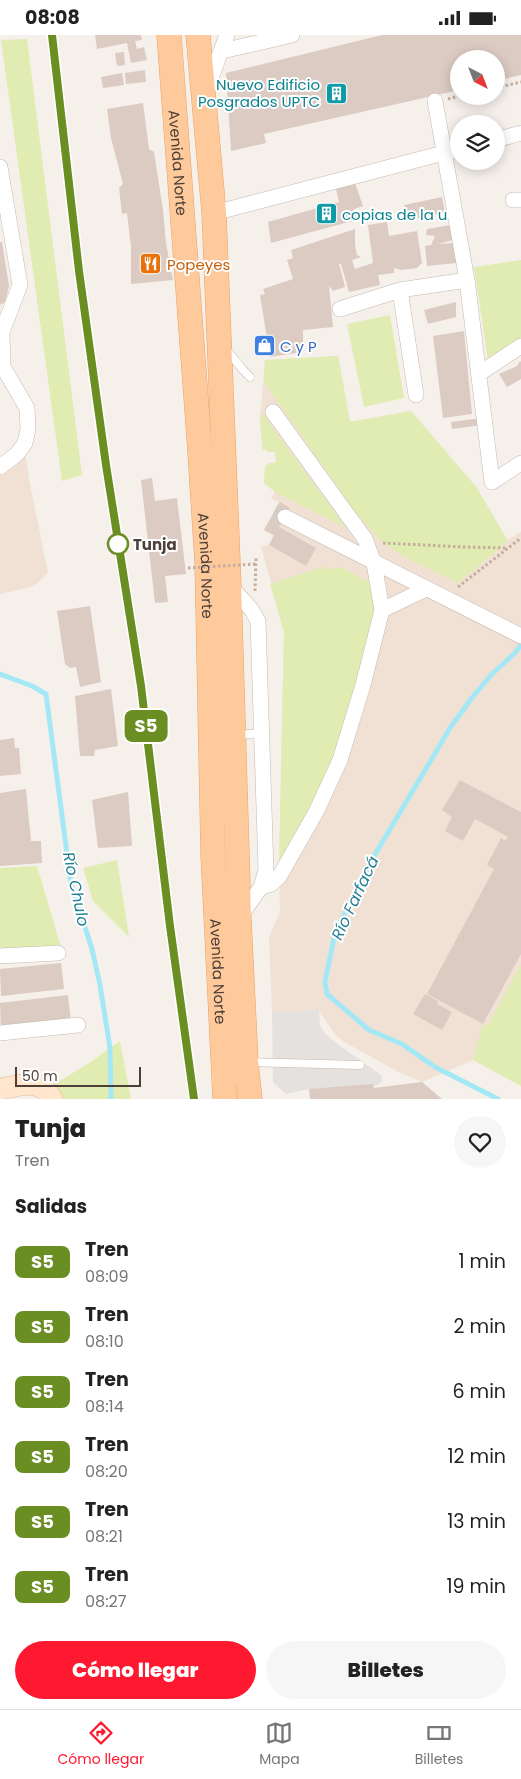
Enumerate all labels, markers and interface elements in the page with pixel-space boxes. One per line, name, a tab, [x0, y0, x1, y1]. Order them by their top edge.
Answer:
text: 08:08	[25, 4, 80, 31]
north arrow	[450, 50, 505, 105]
map controls	[450, 50, 505, 170]
place label: Nuevo Edificio Posgrados UPTC	[198, 74, 320, 112]
building icon: Nuevo Edificio Posgrados UPTC	[324, 81, 348, 105]
street label: Avenida Norte	[164, 109, 193, 216]
button: layers	[450, 115, 505, 170]
building icon: copias de la u	[314, 202, 338, 226]
place label: copias de la u	[342, 204, 447, 225]
restaurant icon: Popeyes	[139, 252, 163, 276]
place label: Popeyes	[167, 254, 230, 275]
shop icon: C y P	[252, 334, 276, 358]
place label: C y P	[280, 336, 317, 357]
street label: Avenida Norte	[193, 512, 219, 619]
marker: Tunja	[107, 533, 129, 555]
place label: Tunja	[133, 534, 177, 555]
line badge: S5	[124, 710, 168, 742]
text: S5	[135, 713, 157, 738]
water label: Río Chulo	[57, 850, 95, 928]
water label: Río Farfacá	[326, 852, 385, 944]
street label: Avenida Norte	[206, 918, 232, 1025]
scale bar	[15, 1064, 141, 1087]
text: 50 m	[22, 1066, 58, 1086]
text: Tunja	[15, 1112, 86, 1145]
button: heart	[454, 1116, 506, 1168]
text: Tren	[15, 1149, 50, 1172]
text: Salidas	[15, 1193, 87, 1220]
text: Tren	[85, 1236, 129, 1263]
text: 1 min	[458, 1248, 506, 1275]
text: S5	[31, 1249, 54, 1274]
text: 08:09	[85, 1265, 129, 1288]
text: Tren	[85, 1301, 129, 1328]
text: 2 min	[454, 1313, 506, 1340]
text: S5	[31, 1314, 54, 1339]
text: 08:10	[85, 1330, 124, 1353]
text: Tren	[85, 1366, 129, 1393]
text: 6 min	[452, 1378, 506, 1405]
text: S5	[31, 1379, 54, 1404]
text: 08:14	[85, 1395, 124, 1418]
text: Tren	[85, 1431, 129, 1458]
text: 12 min	[448, 1443, 506, 1470]
text: S5	[31, 1444, 54, 1469]
text: 08:20	[85, 1460, 128, 1483]
text: Tren	[85, 1496, 129, 1523]
text: 13 min	[447, 1508, 506, 1535]
text: S5	[31, 1509, 54, 1534]
text: 08:21	[85, 1525, 123, 1548]
text: Tren	[85, 1561, 129, 1588]
text: 19 min	[446, 1573, 506, 1600]
text: S5	[31, 1574, 54, 1599]
text: 08:27	[85, 1590, 127, 1613]
button: Cómo llegar	[15, 1641, 256, 1699]
button: Billetes	[266, 1641, 506, 1699]
tab: Cómo llegar	[58, 1719, 144, 1770]
tab: Mapa	[259, 1719, 300, 1770]
tab: Billetes	[415, 1719, 463, 1770]

